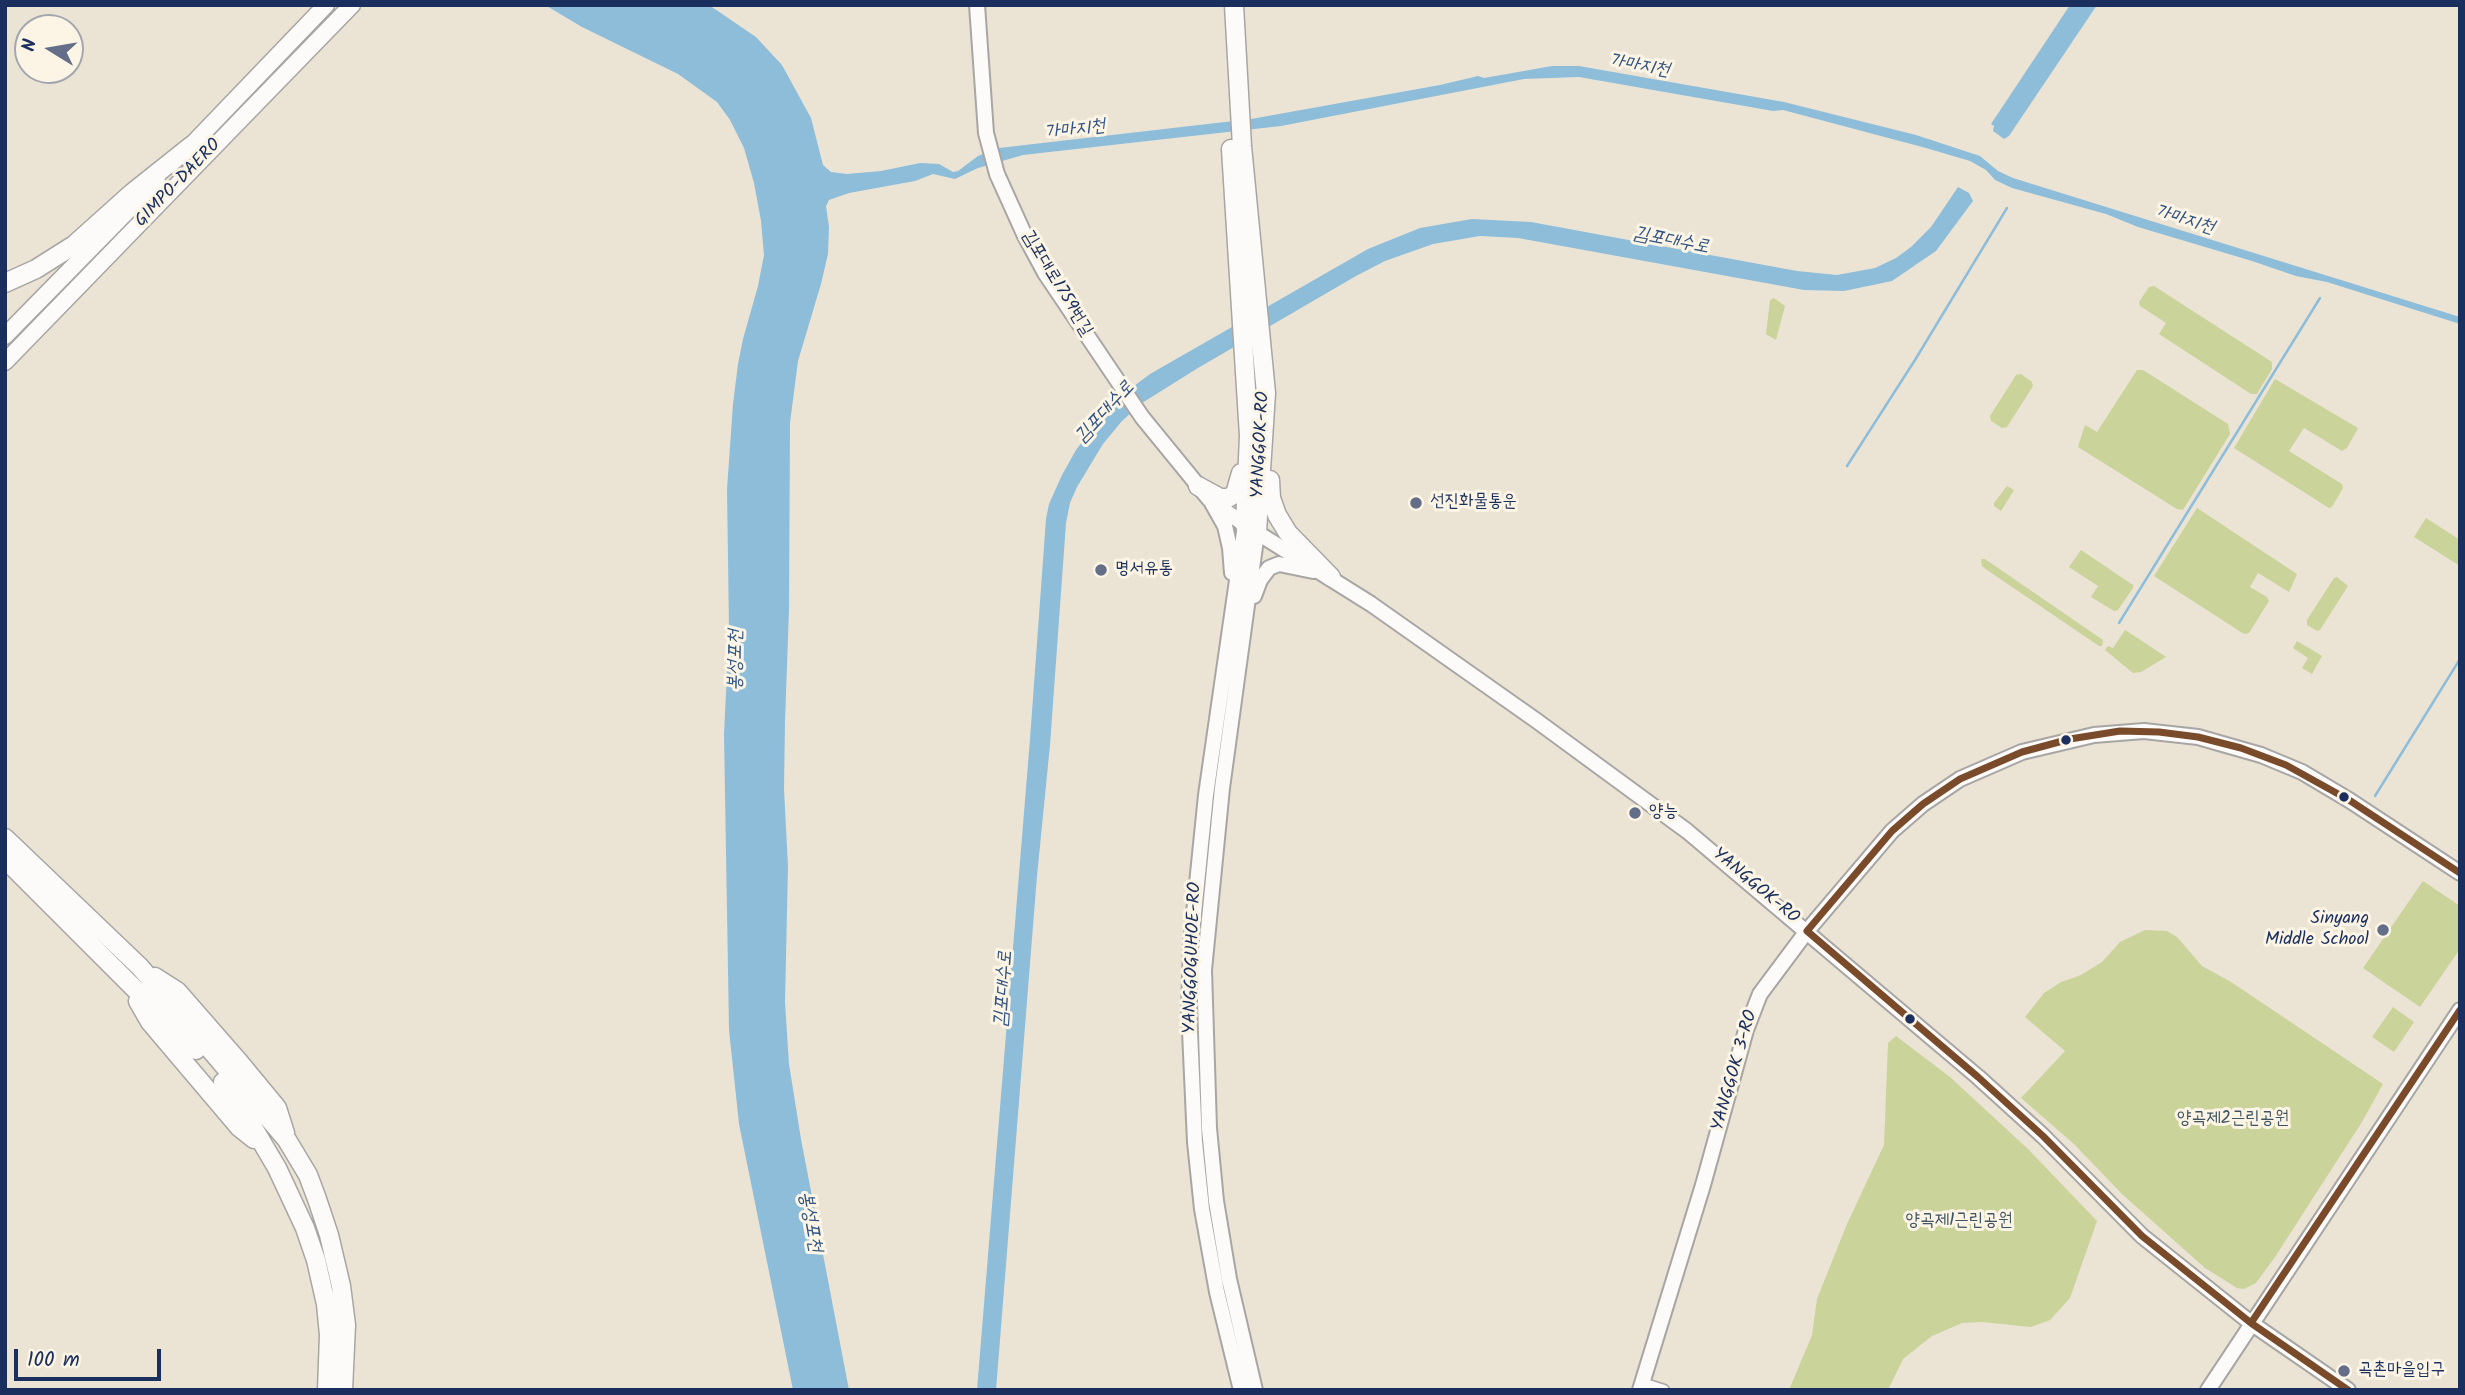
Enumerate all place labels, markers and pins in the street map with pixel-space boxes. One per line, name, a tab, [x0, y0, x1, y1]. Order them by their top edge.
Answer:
place label: 선진화물통운	[1430, 492, 1517, 514]
marker: 선진화물통운	[1408, 495, 1424, 511]
place label: 명서유통	[1115, 559, 1173, 581]
marker: 명서유통	[1093, 562, 1109, 578]
unlabelled marker	[2059, 733, 2073, 747]
unlabelled marker	[2337, 790, 2351, 804]
place label: 양능	[1649, 802, 1678, 824]
marker: 양능	[1627, 805, 1643, 821]
place label: Sinyang Middle School	[2265, 909, 2369, 951]
marker: Sinyang Middle School	[2375, 922, 2391, 938]
unlabelled marker	[1903, 1012, 1917, 1026]
place label: 곡촌마을입구	[2358, 1360, 2445, 1382]
marker: 곡촌마을입구	[2336, 1363, 2352, 1379]

